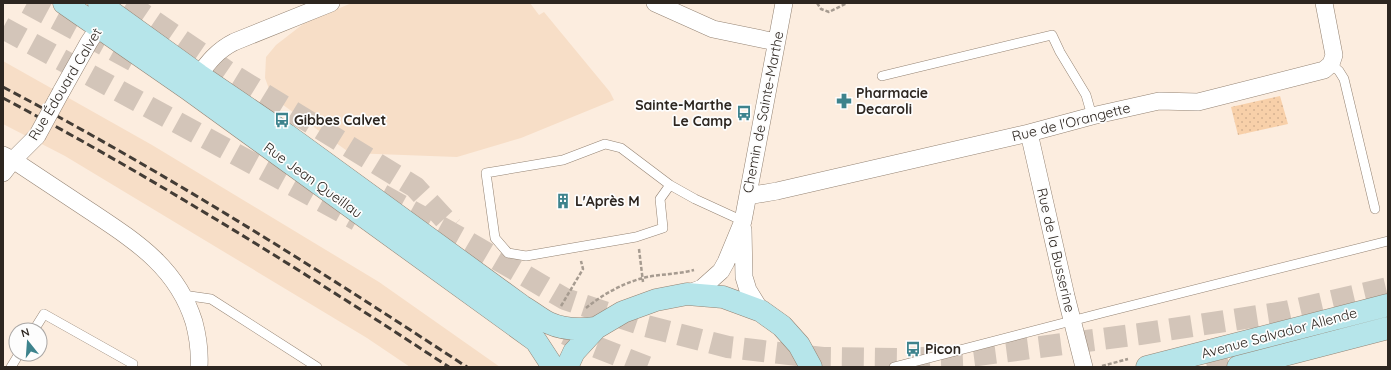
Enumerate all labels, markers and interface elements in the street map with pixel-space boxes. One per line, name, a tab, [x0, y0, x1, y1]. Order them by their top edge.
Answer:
street label: Rue Édouard Calvet	[24, 24, 106, 144]
street label: Chemin de Sainte-Marthe	[738, 29, 788, 194]
place label: Pharmacie Decaroli	[856, 84, 928, 118]
pharmacy icon: Pharmacie Decaroli	[835, 92, 853, 110]
place label: Sainte-Marthe Le Camp	[635, 96, 732, 130]
street label: Rue de l'Orangette	[1010, 99, 1132, 145]
bus stop icon: Sainte-Marthe Le Camp	[735, 104, 753, 122]
bus stop icon: Gibbes Calvet	[273, 111, 291, 129]
place label: Gibbes Calvet	[294, 111, 387, 129]
street label: Rue Jean Queillau	[260, 138, 366, 222]
street label: Rue de la Busserine	[1033, 186, 1079, 314]
building icon: L'Après M	[554, 192, 572, 210]
place label: L'Après M	[575, 192, 640, 210]
street label: Avenue Salvador Allende	[1199, 303, 1359, 362]
north arrow	[8, 322, 48, 362]
text: N	[19, 325, 31, 340]
bus stop icon: Picon	[904, 340, 922, 358]
place label: Picon	[925, 340, 961, 358]

